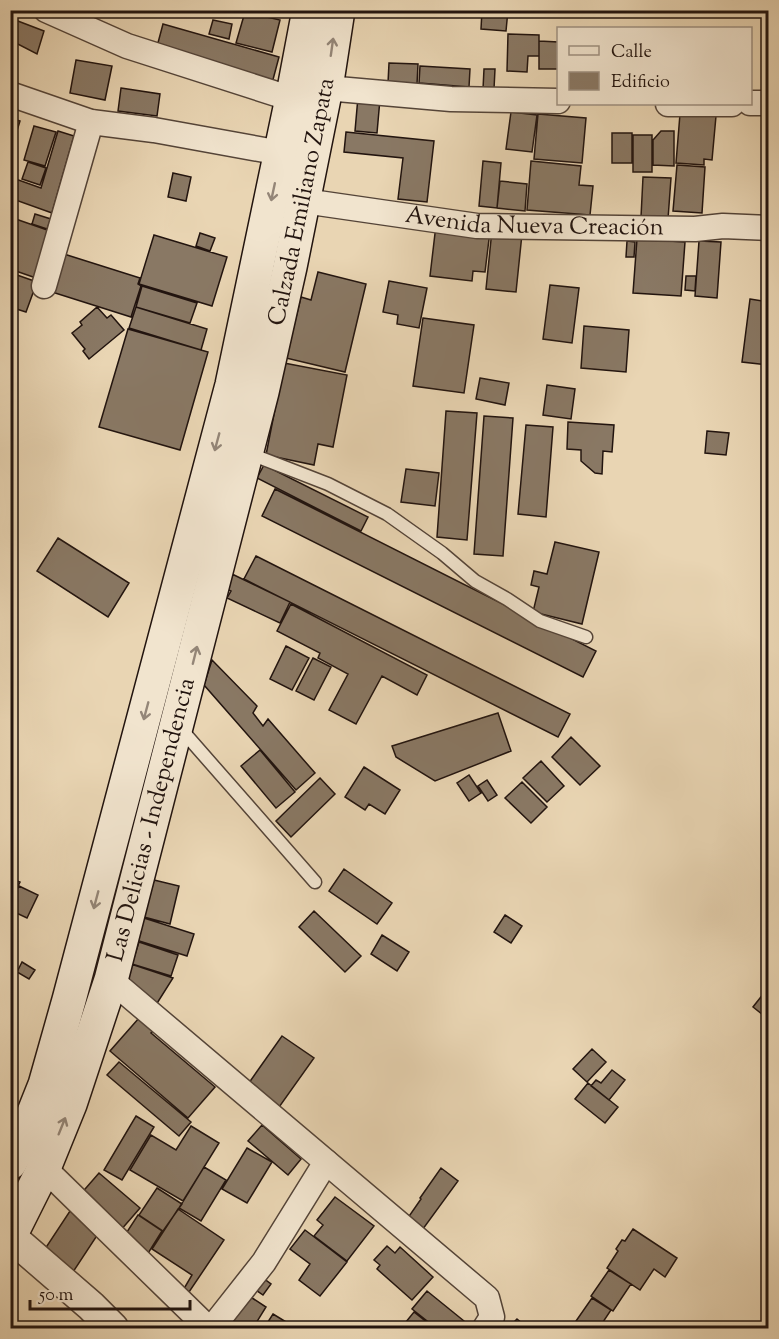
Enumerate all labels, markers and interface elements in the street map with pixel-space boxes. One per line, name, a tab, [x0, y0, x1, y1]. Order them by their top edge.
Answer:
legend	[557, 27, 752, 105]
one-way arrow	[327, 38, 338, 57]
text: Calle	[611, 40, 652, 66]
text: Edificio	[611, 70, 670, 96]
street label: Calzada Emiliano Zapata	[260, 76, 344, 329]
one-way arrow	[267, 181, 278, 201]
street label: Avenida Nueva Creación	[403, 199, 664, 246]
one-way arrow	[211, 432, 223, 451]
one-way arrow	[189, 646, 201, 665]
street label: Las Delicias - Independencia	[99, 674, 205, 966]
one-way arrow	[140, 701, 151, 720]
one-way arrow	[90, 890, 102, 909]
one-way arrow	[57, 1117, 68, 1135]
scale bar	[30, 1273, 190, 1311]
text: 50 m	[38, 1283, 74, 1309]

